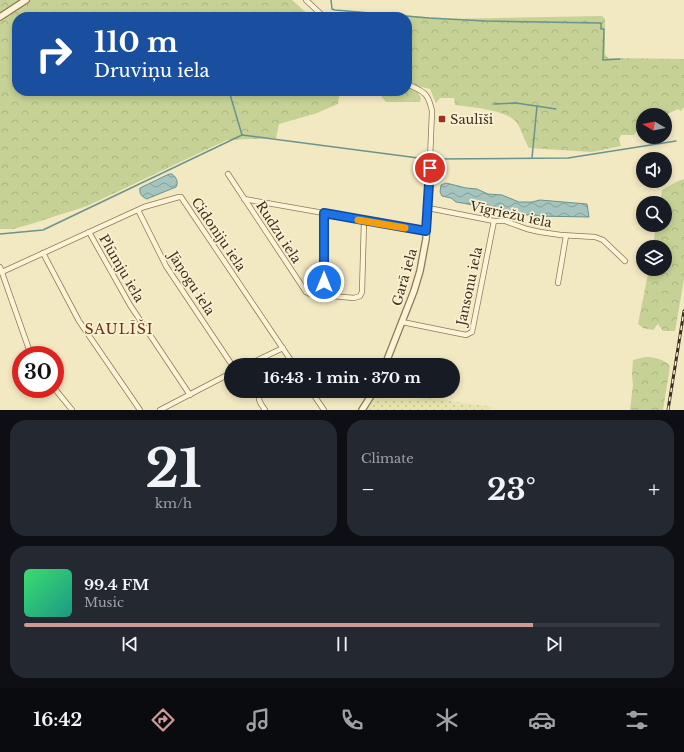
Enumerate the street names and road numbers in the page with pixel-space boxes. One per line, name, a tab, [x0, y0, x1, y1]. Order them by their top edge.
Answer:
street label: Cidoniju iela	[188, 194, 250, 275]
street label: Vīgriežu iela	[467, 197, 554, 232]
street label: Rudzu iela	[252, 198, 305, 267]
street label: Plūmju iela	[95, 231, 148, 306]
street label: Jansonu iela	[452, 244, 486, 329]
street label: Jāņogu iela	[164, 246, 219, 319]
street label: Garā iela	[388, 246, 421, 308]

